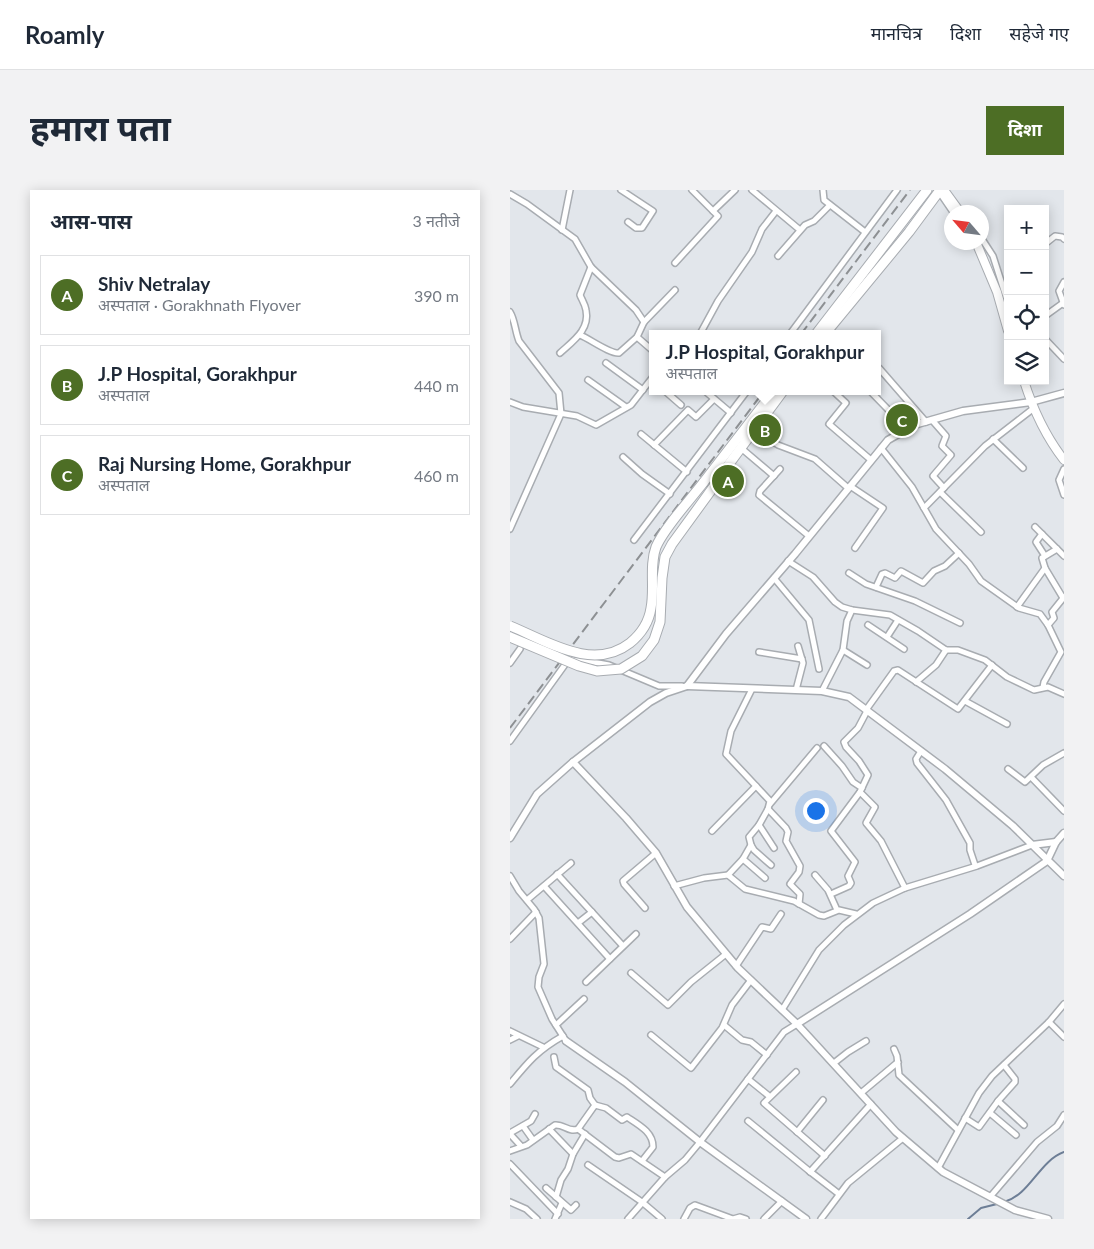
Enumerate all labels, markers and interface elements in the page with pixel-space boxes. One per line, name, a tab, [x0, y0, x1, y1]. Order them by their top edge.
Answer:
text: Roamly	[25, 20, 104, 49]
text: मानचित्र	[871, 22, 922, 44]
text: दिशा	[950, 22, 981, 44]
text: सहेजे गए	[1009, 22, 1069, 44]
text: हमारा पता	[30, 106, 171, 148]
button: दिशा	[986, 106, 1064, 155]
north arrow	[944, 205, 989, 250]
map controls	[1004, 205, 1049, 385]
button: +	[1004, 205, 1049, 250]
text: आस-पास	[50, 208, 132, 233]
text: 3 नतीजे	[413, 211, 460, 230]
button: −	[1004, 250, 1049, 295]
text: Shiv Netralay	[98, 272, 210, 295]
text: A	[61, 286, 73, 305]
text: 390 m	[414, 286, 459, 305]
text: अस्पताल · Gorakhnath Flyover	[98, 295, 301, 314]
button: locate	[1004, 295, 1049, 340]
popup	[649, 330, 881, 395]
text: J.P Hospital, Gorakhpur	[666, 340, 864, 363]
button: layers	[1004, 340, 1049, 385]
text: J.P Hospital, Gorakhpur	[98, 362, 297, 385]
text: अस्पताल	[666, 363, 717, 382]
text: B	[62, 376, 72, 395]
text: 440 m	[414, 376, 459, 395]
text: अस्पताल	[98, 385, 150, 404]
pin: C	[886, 401, 918, 439]
pin: B	[749, 411, 781, 449]
text: Raj Nursing Home, Gorakhpur	[98, 452, 351, 475]
pin: A	[712, 462, 744, 500]
text: C	[62, 466, 72, 485]
text: 460 m	[414, 466, 459, 485]
text: अस्पताल	[98, 475, 150, 494]
your location	[803, 798, 829, 824]

